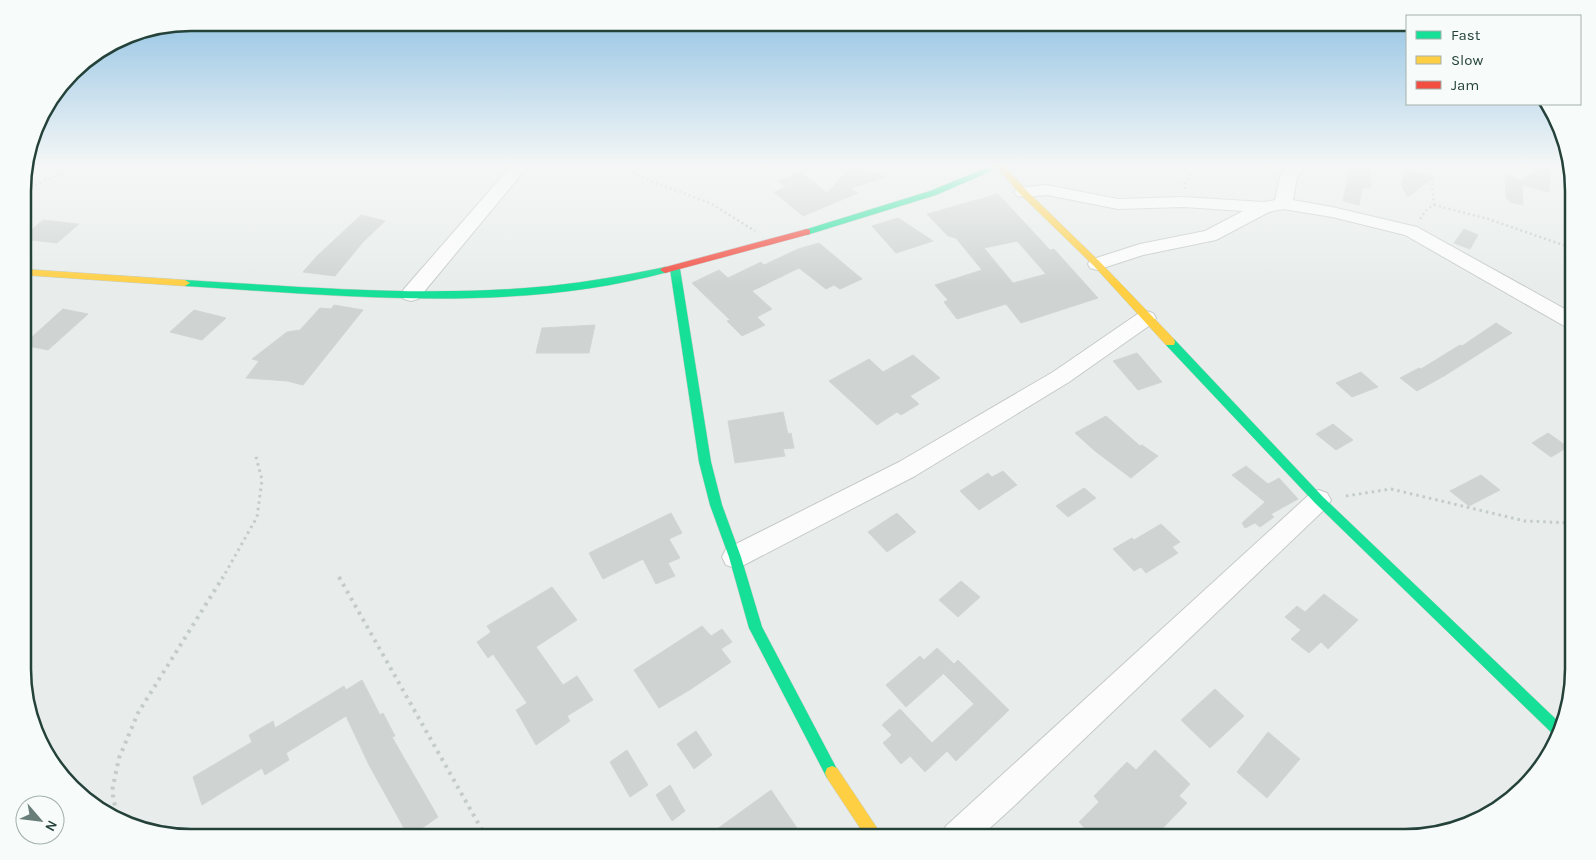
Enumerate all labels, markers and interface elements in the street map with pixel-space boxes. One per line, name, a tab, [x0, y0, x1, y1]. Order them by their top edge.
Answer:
legend	[1406, 15, 1581, 105]
text: Fast	[1451, 26, 1481, 44]
text: Slow	[1451, 51, 1483, 69]
text: Jam	[1451, 76, 1479, 94]
north arrow	[15, 795, 65, 845]
text: N	[41, 817, 61, 834]

